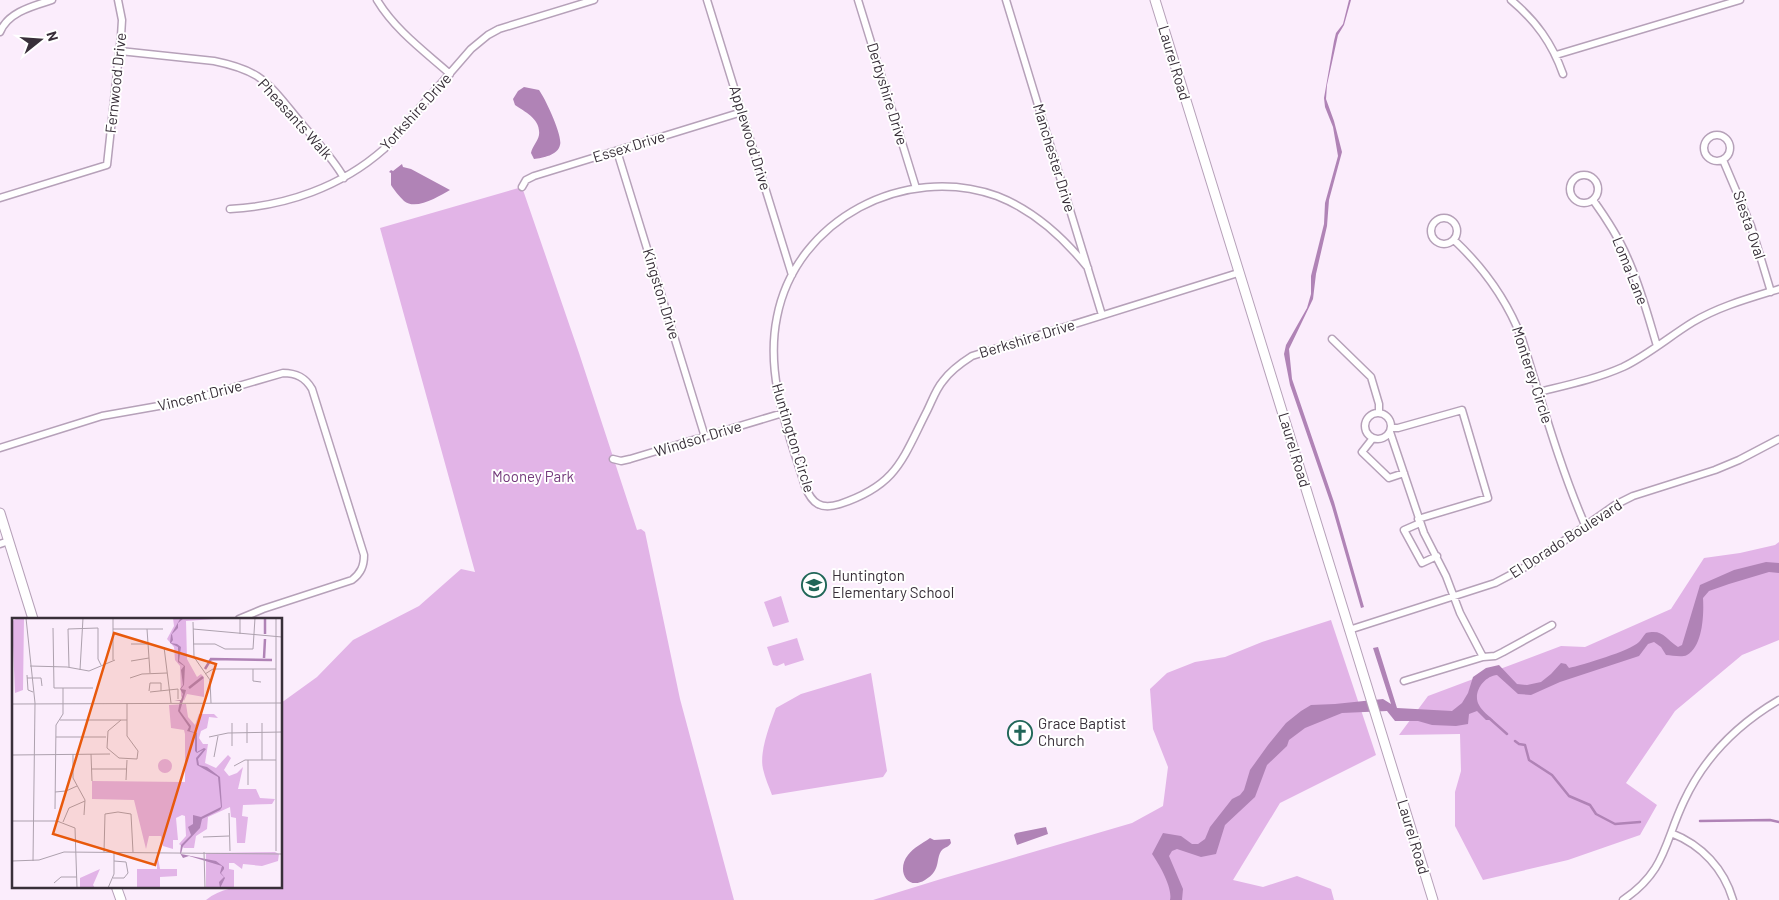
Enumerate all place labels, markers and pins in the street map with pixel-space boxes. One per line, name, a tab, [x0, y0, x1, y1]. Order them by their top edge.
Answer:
place label: Huntington Elementary School	[832, 566, 954, 601]
school or university icon: Huntington Elementary School	[801, 572, 827, 598]
place label: Grace Baptist Church	[1038, 714, 1126, 749]
church icon: Grace Baptist Church	[1007, 720, 1033, 746]

